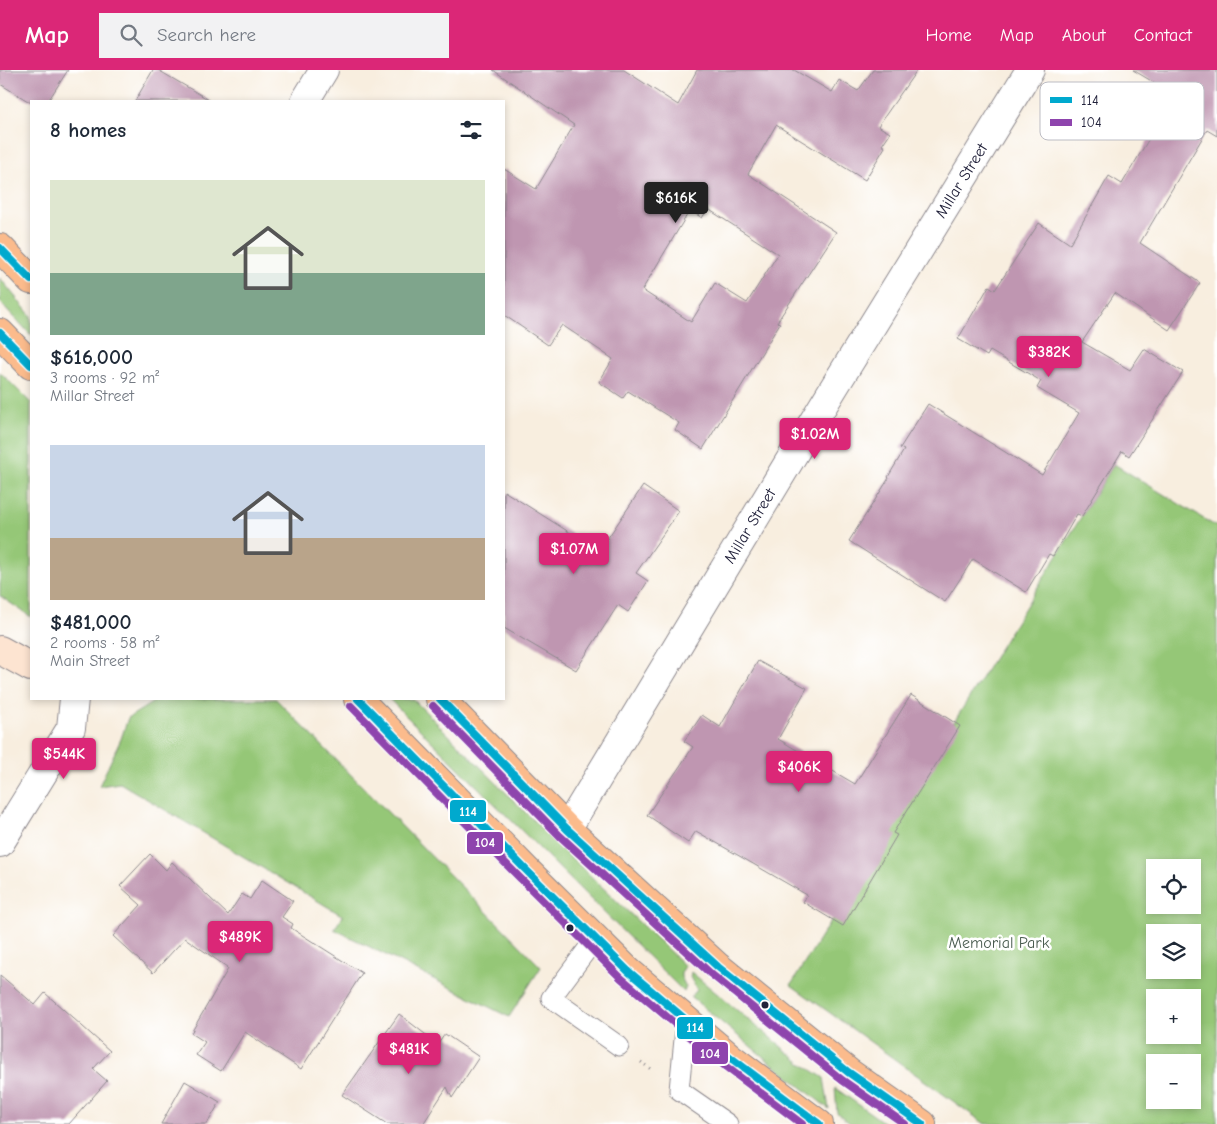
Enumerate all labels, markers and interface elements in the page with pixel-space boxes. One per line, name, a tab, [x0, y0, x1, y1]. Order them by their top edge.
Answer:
search box	[99, 13, 449, 58]
text: Map	[25, 21, 69, 49]
icon: search	[117, 21, 145, 49]
text: Search here	[157, 24, 256, 46]
text: Home	[925, 25, 972, 46]
text: Map	[1000, 25, 1034, 46]
text: About	[1062, 25, 1106, 46]
text: Contact	[1134, 25, 1192, 46]
legend	[1040, 82, 1204, 140]
text: 114	[1081, 92, 1099, 109]
text: 104	[1081, 114, 1102, 131]
icon: filters	[457, 116, 485, 144]
text: 8 homes	[50, 118, 126, 142]
street label: Millar Street	[932, 140, 992, 221]
pin: $616K	[641, 182, 711, 224]
text: $616K	[655, 189, 697, 207]
icon: home	[223, 213, 313, 303]
pin: $382K	[1014, 336, 1084, 378]
text: $382K	[1028, 343, 1070, 361]
text: $616,000	[50, 345, 133, 369]
text: 3 rooms · 92 m²	[50, 369, 159, 387]
text: Millar Street	[50, 387, 134, 405]
pin: $1.02M	[774, 418, 856, 460]
text: $1.02M	[791, 425, 839, 443]
icon: home	[223, 478, 313, 568]
street label: Millar Street	[721, 485, 780, 567]
pin: $1.07M	[533, 532, 615, 575]
text: $1.07M	[550, 540, 598, 558]
text: $481,000	[50, 610, 132, 634]
text: 2 rooms · 58 m²	[50, 634, 160, 652]
text: Main Street	[50, 652, 130, 670]
pin: $544K	[29, 738, 99, 780]
text: $544K	[43, 745, 85, 763]
pin: $406K	[764, 750, 834, 793]
text: $406K	[777, 758, 821, 776]
line badge: 114	[449, 799, 487, 823]
text: 114	[459, 803, 477, 820]
line badge: 104	[466, 831, 504, 855]
text: 104	[475, 834, 495, 851]
map controls	[1146, 859, 1201, 1109]
button: locate	[1146, 859, 1201, 914]
pin: $489K	[205, 920, 275, 963]
unlabelled marker	[565, 923, 575, 933]
button: layers	[1146, 924, 1201, 979]
text: $489K	[219, 928, 261, 946]
park label: Memorial Park	[949, 934, 1050, 952]
button: +	[1146, 989, 1201, 1044]
unlabelled marker	[760, 1000, 770, 1010]
line badge: 114	[676, 1016, 714, 1040]
text: 114	[686, 1019, 704, 1036]
pin: $481K	[374, 1032, 444, 1075]
text: $481K	[389, 1040, 429, 1058]
line badge: 104	[691, 1041, 729, 1065]
text: 104	[700, 1045, 720, 1062]
button: −	[1146, 1054, 1201, 1109]

